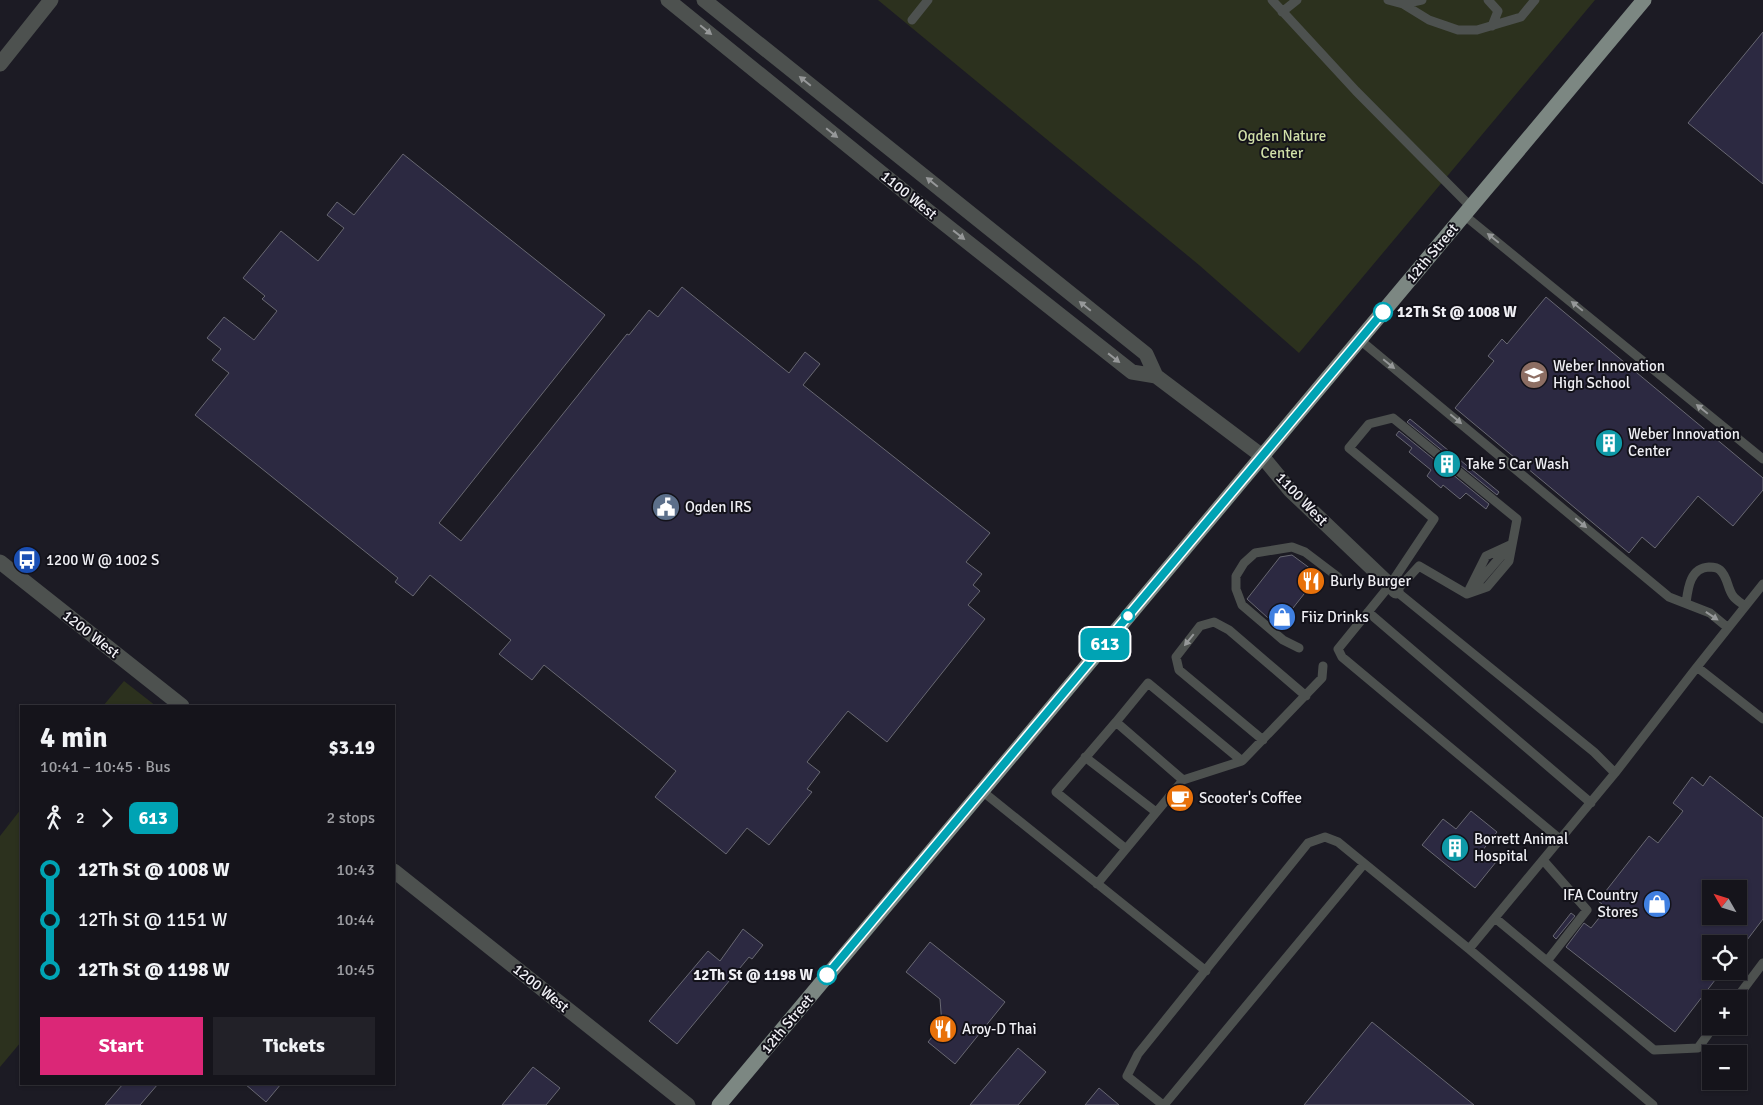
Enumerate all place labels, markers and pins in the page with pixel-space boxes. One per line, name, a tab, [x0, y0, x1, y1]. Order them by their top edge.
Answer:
marker: 12Th St @ 1008 W	[1373, 302, 1393, 322]
place label: 12Th St @ 1008 W	[1397, 303, 1517, 321]
place label: Weber Innovation High School	[1553, 357, 1665, 392]
school or university icon: Weber Innovation High School	[1519, 360, 1549, 390]
place label: Weber Innovation Center	[1628, 425, 1740, 460]
building icon: Weber Innovation Center	[1594, 428, 1624, 458]
building icon: Take 5 Car Wash	[1432, 449, 1462, 479]
place label: Take 5 Car Wash	[1466, 455, 1569, 473]
public building icon: Ogden IRS	[651, 492, 681, 522]
place label: Ogden IRS	[685, 498, 751, 516]
bus stop icon: 1200 W @ 1002 S	[12, 545, 42, 575]
place label: 1200 W @ 1002 S	[46, 551, 159, 569]
restaurant icon: Burly Burger	[1296, 566, 1326, 596]
place label: Burly Burger	[1330, 572, 1411, 590]
shop icon: Fiiz Drinks	[1267, 602, 1297, 632]
place label: Fiiz Drinks	[1301, 608, 1369, 626]
unlabelled marker	[1121, 609, 1135, 623]
cafe icon: Scooter's Coffee	[1165, 783, 1195, 813]
place label: Scooter's Coffee	[1199, 789, 1302, 807]
place label: Borrett Animal Hospital	[1474, 830, 1568, 865]
building icon: Borrett Animal Hospital	[1440, 833, 1470, 863]
place label: IFA Country Stores	[1563, 886, 1638, 921]
shop icon: IFA Country Stores	[1642, 889, 1672, 919]
marker: 12Th St @ 1198 W	[817, 965, 837, 985]
place label: 12Th St @ 1198 W	[693, 966, 813, 984]
restaurant icon: Aroy-D Thai	[928, 1014, 958, 1044]
place label: Aroy-D Thai	[962, 1020, 1037, 1038]

